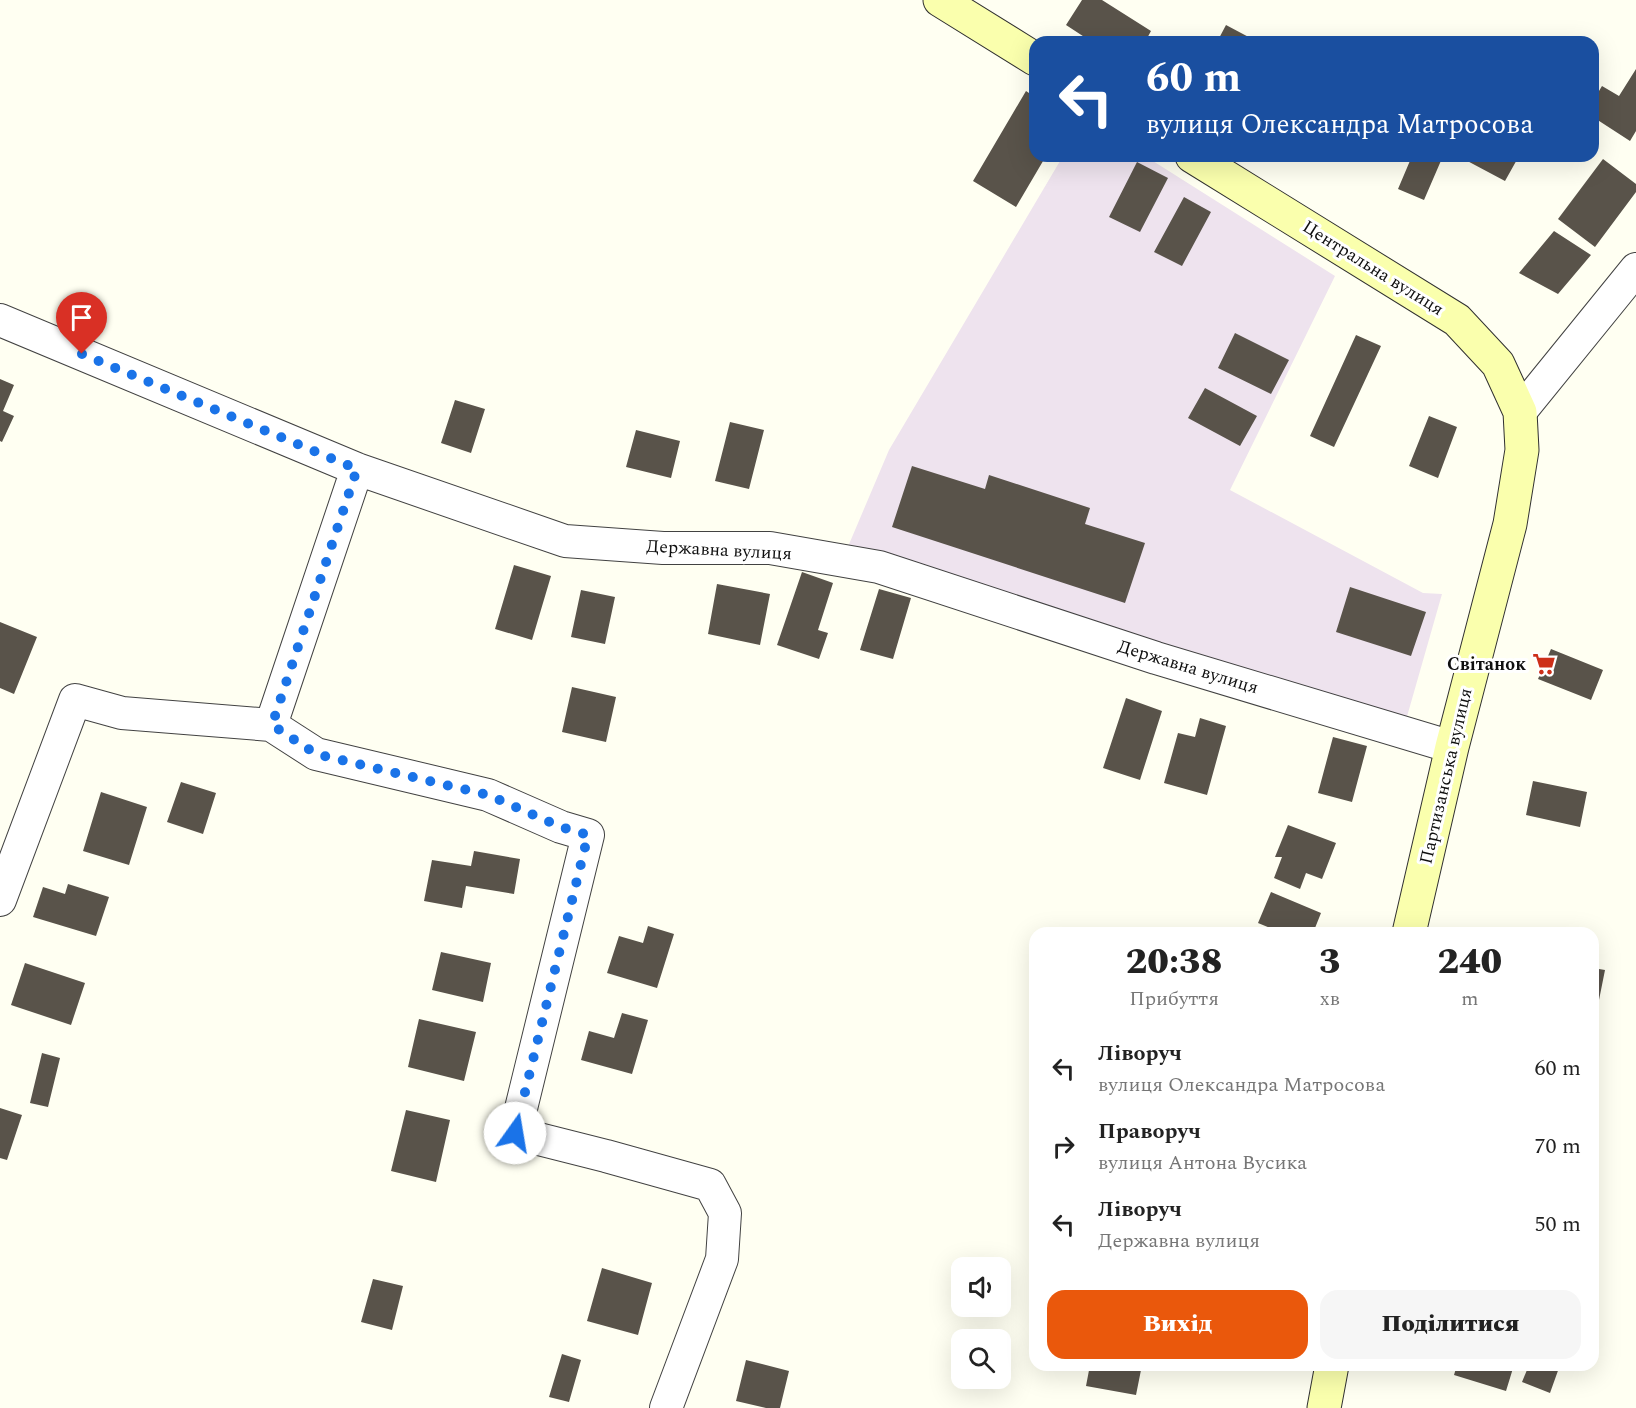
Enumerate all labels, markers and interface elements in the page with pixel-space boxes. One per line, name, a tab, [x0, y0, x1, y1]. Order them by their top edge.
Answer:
text: 60 m	[1146, 47, 1241, 110]
icon: left	[1047, 60, 1125, 138]
text: вулиця Олександра Матросова	[1146, 104, 1534, 146]
street label: Центральна вулиця	[1297, 213, 1449, 323]
pin	[56, 292, 107, 354]
icon: arrive	[65, 301, 98, 334]
street label: Державна вулиця	[646, 533, 792, 567]
street label: Державна вулиця	[1114, 633, 1262, 701]
place label: Світанок	[1447, 651, 1526, 678]
supermarket icon: Світанок	[1531, 651, 1557, 677]
street label: Партизанська вулиця	[1413, 685, 1479, 867]
text: 20:38	[1126, 935, 1222, 990]
text: 3	[1319, 935, 1341, 990]
text: 240	[1437, 935, 1502, 990]
text: Прибуття	[1129, 984, 1219, 1014]
text: хв	[1320, 984, 1340, 1014]
text: m	[1461, 984, 1478, 1014]
text: Ліворуч	[1098, 1037, 1182, 1070]
icon: left	[1047, 1052, 1080, 1085]
text: 60 m	[1535, 1052, 1581, 1085]
text: вулиця Олександра Матросова	[1098, 1070, 1385, 1100]
position arrow	[483, 1101, 547, 1165]
text: Праворуч	[1098, 1115, 1201, 1148]
icon: right	[1047, 1130, 1080, 1163]
text: 70 m	[1535, 1130, 1581, 1163]
text: вулиця Антона Вусика	[1098, 1148, 1307, 1178]
text: Ліворуч	[1098, 1193, 1182, 1226]
icon: left	[1047, 1208, 1080, 1241]
text: 50 m	[1535, 1208, 1581, 1241]
text: Державна вулиця	[1098, 1226, 1260, 1256]
map controls	[951, 1257, 1011, 1389]
button: sound	[951, 1257, 1011, 1317]
button: Вихід	[1047, 1290, 1308, 1359]
button: Поділитися	[1320, 1290, 1581, 1359]
button: search	[951, 1329, 1011, 1389]

